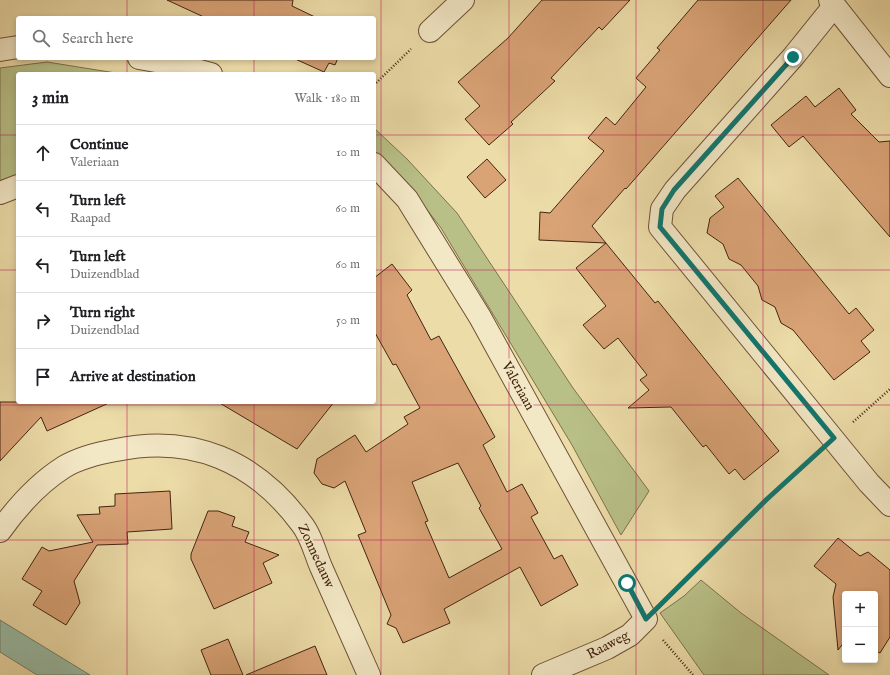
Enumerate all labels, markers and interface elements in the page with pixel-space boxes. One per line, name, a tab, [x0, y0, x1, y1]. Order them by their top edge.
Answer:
search box	[16, 16, 376, 60]
icon: search	[30, 27, 52, 49]
text: Search here	[62, 29, 133, 48]
route end	[784, 48, 802, 66]
text: 3 min	[32, 88, 69, 109]
text: Walk · 180 m	[295, 90, 360, 107]
text: Continue	[70, 135, 128, 154]
icon: ahead	[32, 142, 54, 164]
text: 10 m	[336, 144, 360, 161]
text: Valeriaan	[70, 154, 119, 171]
text: Turn left	[70, 191, 126, 210]
icon: left	[32, 198, 54, 220]
text: 60 m	[335, 200, 360, 217]
text: Raapad	[70, 210, 111, 227]
text: Turn left	[70, 247, 126, 266]
icon: left	[32, 254, 54, 276]
text: 60 m	[335, 256, 360, 273]
text: Duizendblad	[70, 266, 140, 283]
text: Turn right	[70, 303, 135, 322]
icon: right	[32, 310, 54, 332]
text: 50 m	[336, 312, 360, 329]
text: Duizendblad	[70, 322, 140, 339]
street label: Valeriaan	[497, 358, 539, 414]
icon: arrive	[32, 366, 54, 388]
text: Arrive at destination	[70, 367, 196, 386]
street label: Zonnedauw	[293, 521, 339, 592]
route start	[618, 574, 636, 592]
map controls	[842, 591, 878, 663]
button: +	[842, 591, 878, 627]
street label: Raaweg	[584, 626, 633, 664]
button: −	[842, 627, 878, 663]

